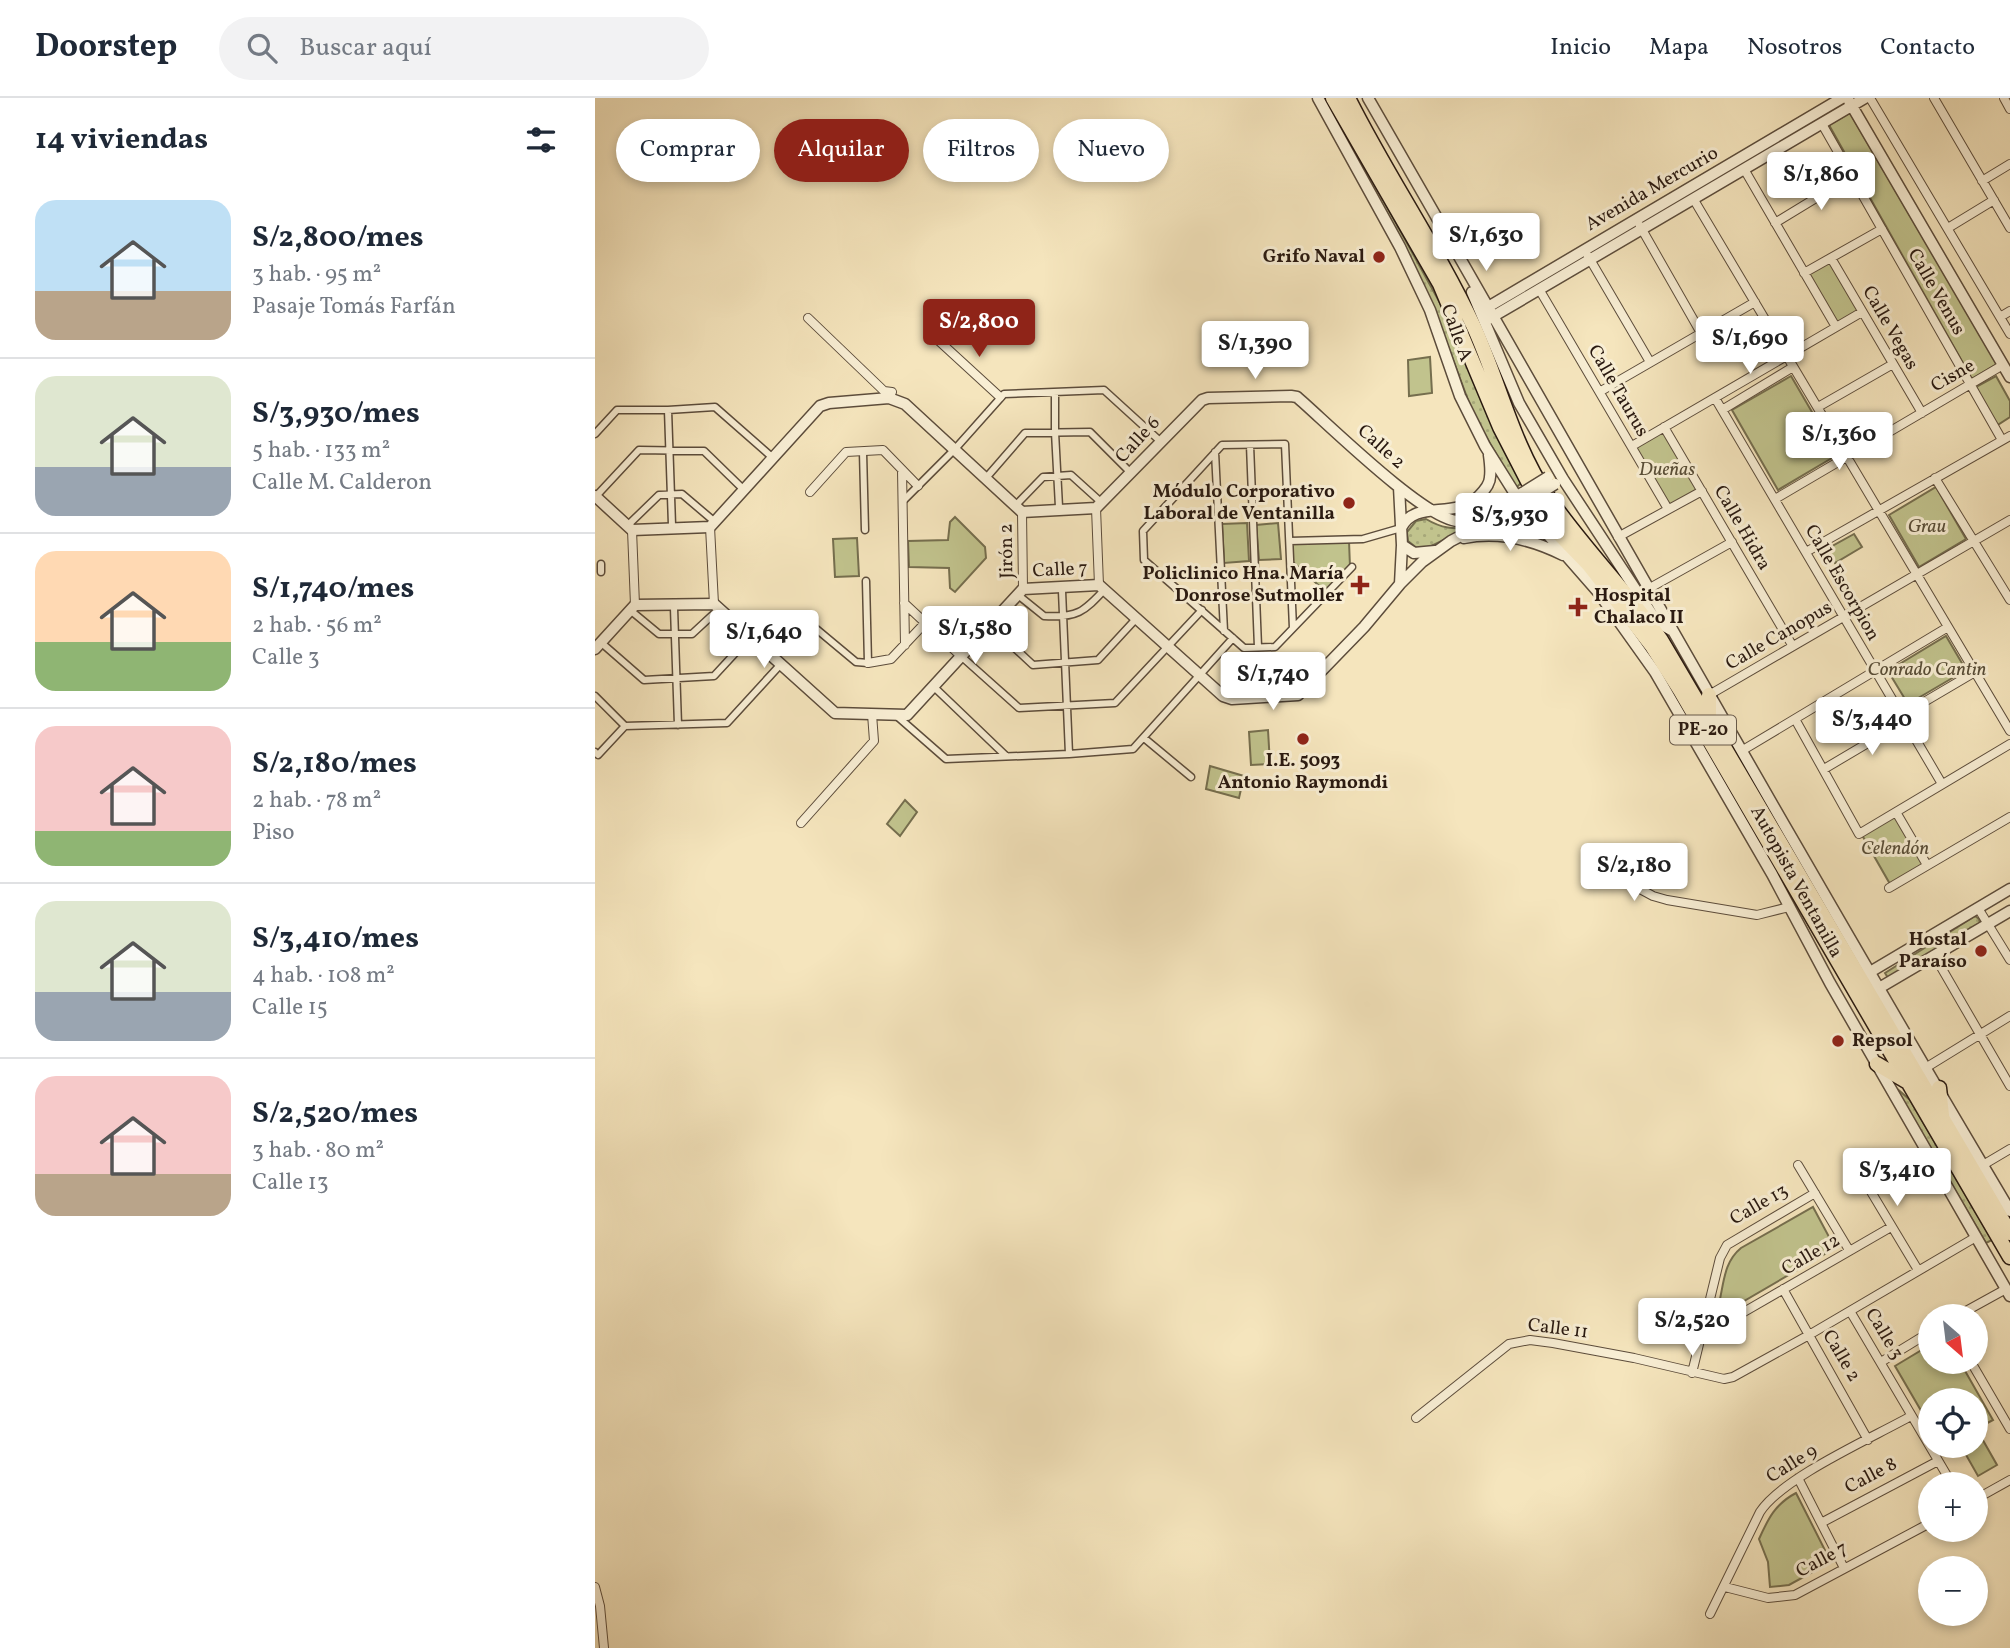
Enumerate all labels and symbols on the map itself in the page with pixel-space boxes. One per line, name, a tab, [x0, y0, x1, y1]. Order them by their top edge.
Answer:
street label: Avenida Mercurio	[1581, 140, 1723, 238]
pin: S/1,860	[1756, 152, 1886, 212]
pin: S/1,630	[1421, 214, 1551, 273]
place label: Grifo Naval	[1263, 244, 1365, 270]
street label: Calle Venus	[1901, 244, 1971, 340]
marker: Grifo Naval	[1371, 249, 1387, 265]
street label: Calle Vegas	[1855, 281, 1925, 375]
pin: S/2,800	[914, 300, 1044, 359]
street label: Calle A	[1434, 301, 1478, 365]
pin: S/1,690	[1685, 316, 1815, 376]
pin: S/1,390	[1190, 322, 1320, 381]
street label: Calle Taurus	[1581, 340, 1655, 442]
street label: Cisne	[1926, 353, 1980, 399]
street label: Calle 6	[1110, 411, 1166, 469]
pin: S/1,360	[1774, 412, 1904, 472]
street label: Calle 2	[1351, 419, 1411, 475]
park label: Dueñas	[1639, 457, 1695, 483]
place label: Módulo Corporativo Laboral de Ventanilla	[1143, 479, 1335, 527]
street label: Calle Hidra	[1707, 481, 1777, 575]
pin: S/3,930	[1445, 494, 1575, 553]
marker: Módulo Corporativo Laboral de Ventanilla	[1341, 495, 1357, 511]
park label: Grau	[1908, 514, 1947, 540]
street label: Calle Escorpion	[1798, 520, 1886, 646]
street label: Jirón 2	[994, 523, 1020, 579]
street label: Calle 7	[1032, 556, 1088, 584]
place label: Policlinico Hna. María Donrose Sutmoller	[1143, 561, 1344, 609]
marker: Policlinico Hna. María Donrose Sutmoller	[1350, 575, 1370, 595]
place label: Hospital Chalaco II	[1594, 583, 1684, 631]
street label: Calle Canopus	[1721, 595, 1837, 677]
marker: Hospital Chalaco II	[1568, 597, 1588, 617]
pin: S/1,580	[910, 606, 1040, 666]
pin: S/1,640	[699, 610, 829, 670]
pin: S/1,740	[1208, 652, 1338, 712]
park label: Conrado Cantin	[1868, 657, 1987, 683]
pin: S/3,440	[1807, 698, 1937, 757]
road number: PE-20	[1670, 716, 1736, 744]
marker: I.E. 5093 Antonio Raymondi	[1295, 731, 1311, 747]
place label: I.E. 5093 Antonio Raymondi	[1218, 748, 1388, 796]
street label: Autopista Ventanilla	[1743, 801, 1849, 963]
park label: Celendón	[1861, 836, 1929, 862]
pin: S/2,180	[1569, 844, 1699, 903]
place label: Hostal Paraíso	[1899, 927, 1967, 975]
marker: Hostal Paraíso	[1973, 943, 1989, 959]
place label: Repsol	[1852, 1028, 1913, 1054]
marker: Repsol	[1830, 1033, 1846, 1049]
pin: S/3,410	[1832, 1148, 1962, 1208]
street label: Calle 13	[1725, 1178, 1793, 1232]
street label: Calle 12	[1777, 1228, 1845, 1282]
pin: S/2,520	[1627, 1298, 1757, 1358]
street label: Calle 3	[1858, 1303, 1910, 1365]
north arrow	[1918, 1304, 1988, 1374]
street label: Calle 11	[1526, 1312, 1590, 1346]
street label: Calle 2	[1816, 1325, 1866, 1387]
street label: Calle 9	[1761, 1438, 1823, 1490]
street label: Calle 8	[1840, 1451, 1902, 1501]
street label: Calle 7	[1791, 1536, 1853, 1584]

